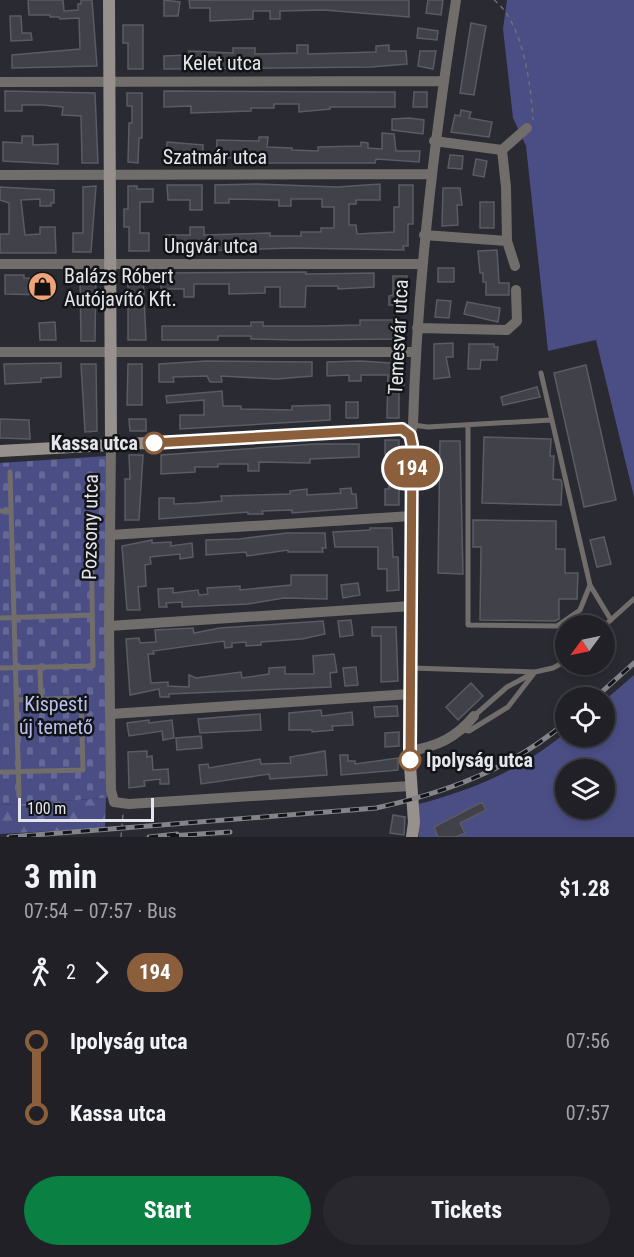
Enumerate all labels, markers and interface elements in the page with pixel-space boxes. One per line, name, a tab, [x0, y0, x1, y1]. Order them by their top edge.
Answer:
street label: Kelet utca	[183, 51, 261, 75]
street label: Szatmár utca	[163, 145, 267, 169]
street label: Ungvár utca	[164, 234, 258, 258]
place label: Balázs Róbert Autójavító Kft.	[64, 264, 177, 311]
shop icon: Balázs Róbert Autójavító Kft.	[27, 271, 59, 303]
street label: Temesvár utca	[383, 279, 413, 395]
place label: Kassa utca	[51, 431, 138, 455]
marker: Kassa utca	[143, 432, 165, 454]
line badge: 194	[378, 448, 446, 488]
text: 194	[396, 456, 428, 480]
street label: Pozsony utca	[77, 474, 103, 580]
north arrow	[555, 615, 615, 675]
map controls	[555, 615, 615, 819]
button: locate	[555, 687, 615, 747]
park label: Kispesti új temető	[19, 692, 93, 739]
place label: Ipolyság utca	[426, 748, 533, 772]
marker: Ipolyság utca	[399, 749, 421, 771]
button: layers	[555, 759, 615, 819]
scale bar	[18, 795, 154, 822]
text: 100 m	[27, 799, 66, 818]
text: 3 min	[24, 857, 97, 896]
text: $1.28	[559, 876, 610, 901]
text: 07:54 – 07:57 · Bus	[24, 899, 177, 923]
icon: walk	[24, 956, 57, 989]
icon: forward	[85, 956, 118, 989]
text: 2	[66, 960, 76, 984]
text: 194	[139, 960, 171, 984]
text: Ipolyság utca	[70, 1029, 188, 1054]
text: 07:56	[566, 1029, 610, 1053]
text: Kassa utca	[70, 1101, 166, 1126]
text: 07:57	[566, 1101, 610, 1125]
button: Start	[24, 1176, 311, 1245]
button: Tickets	[323, 1176, 610, 1245]

